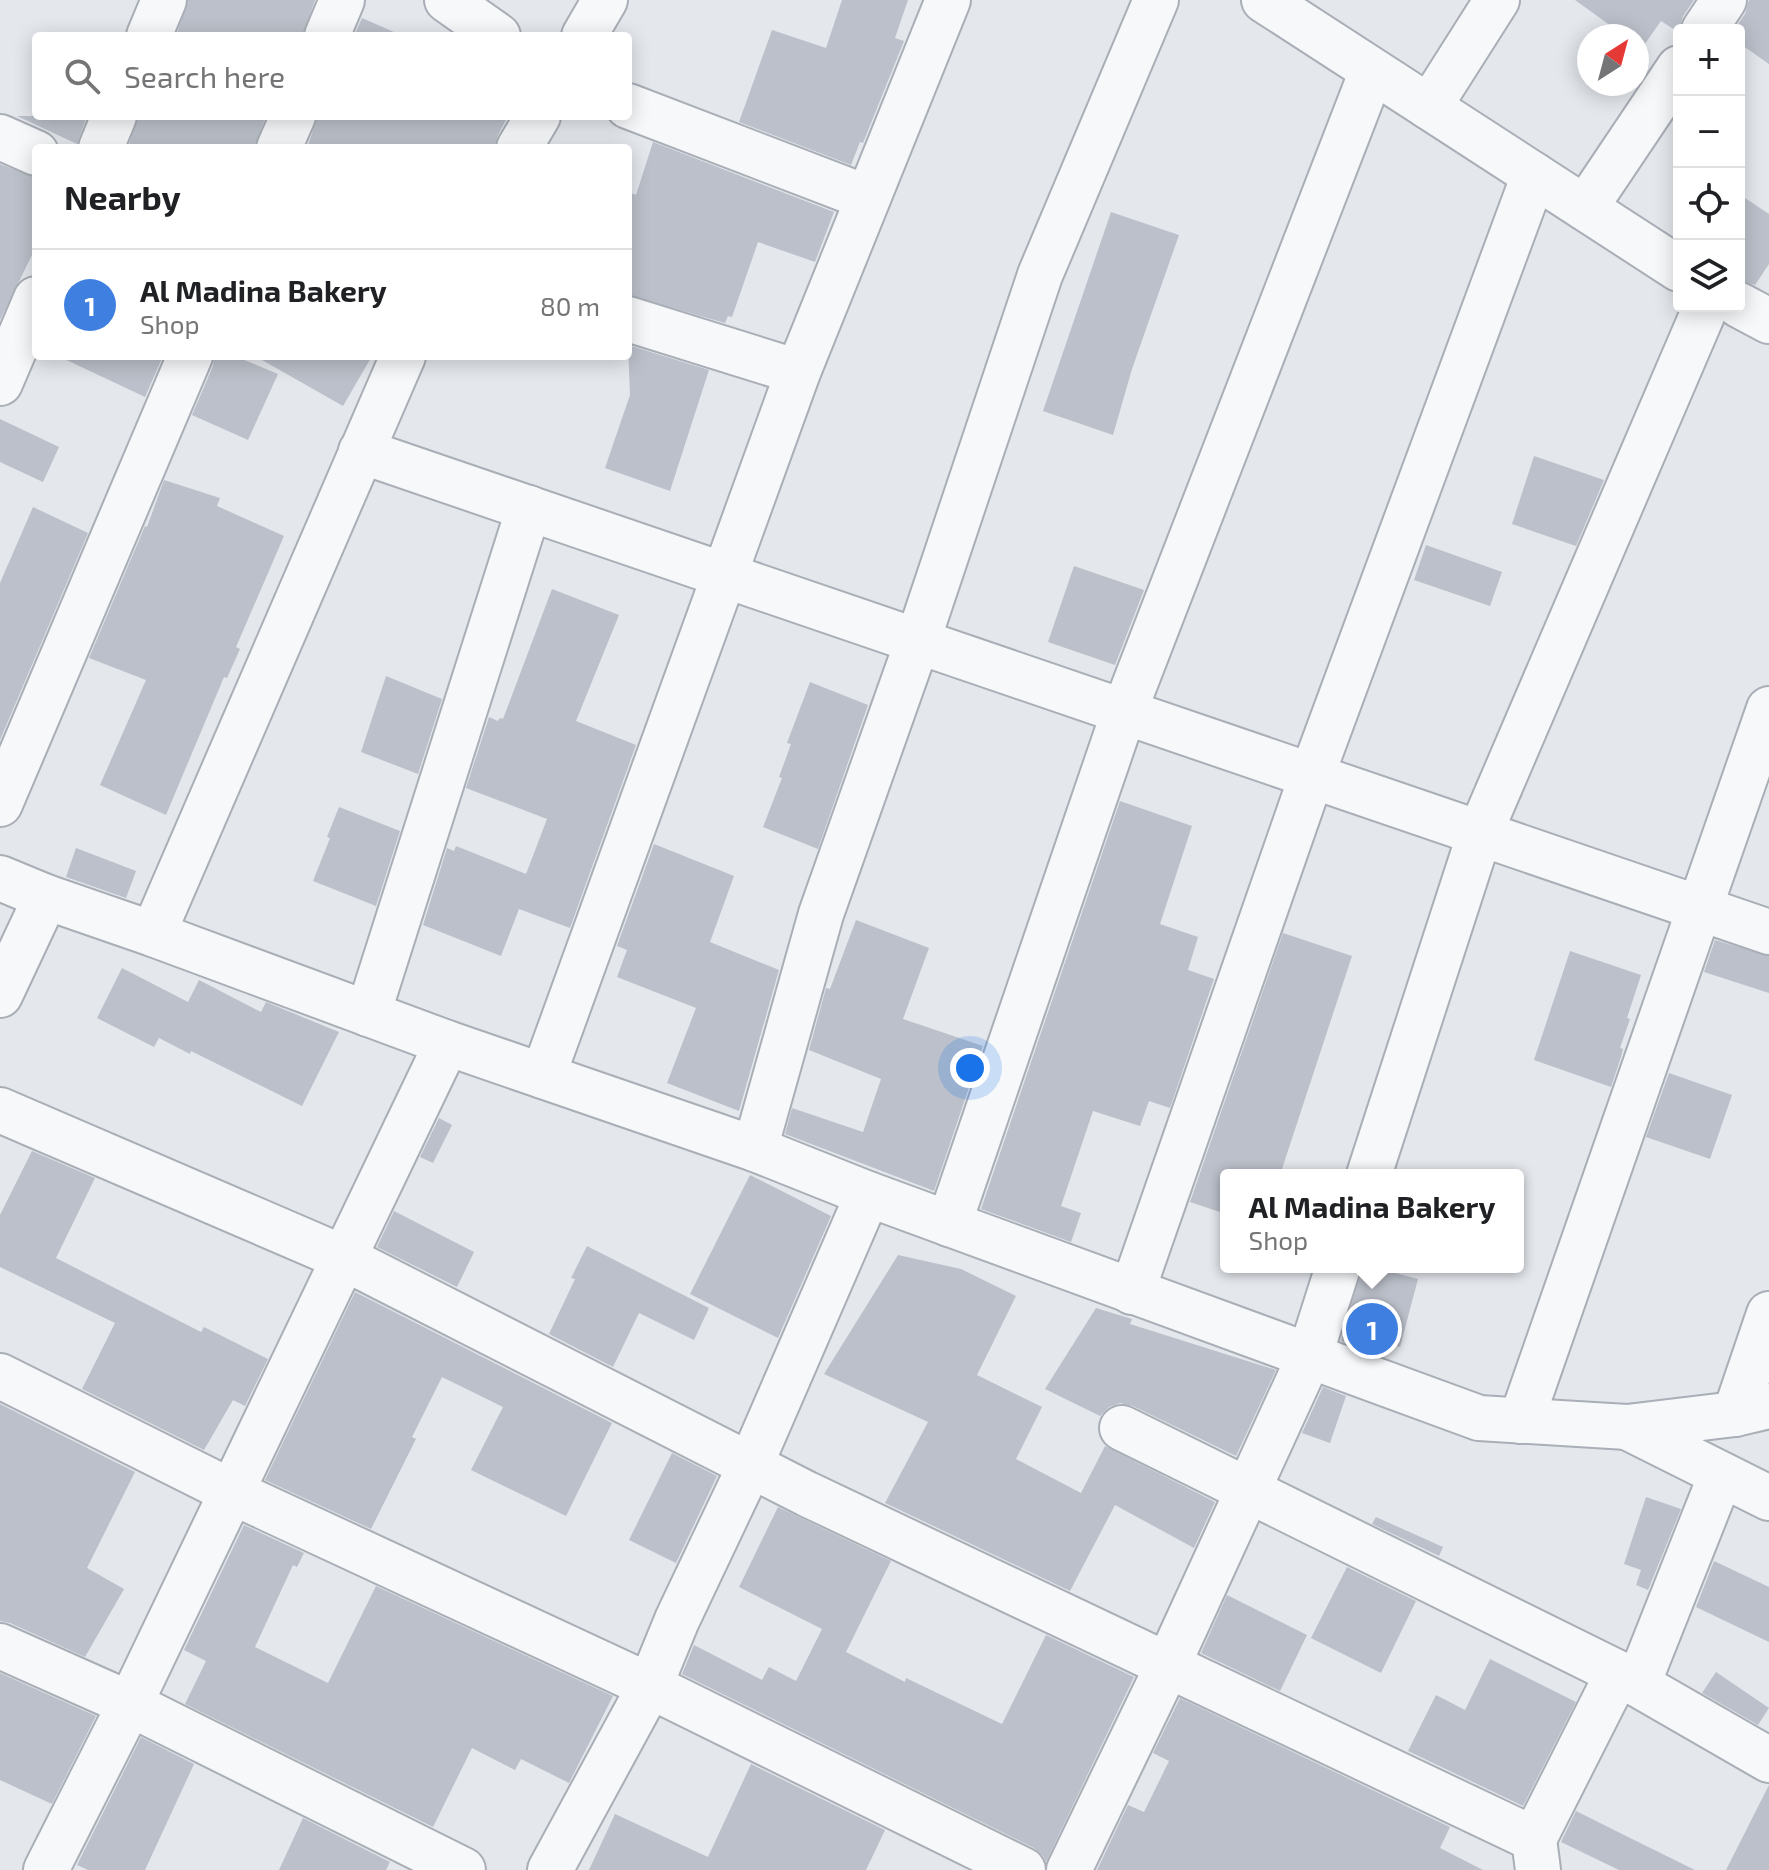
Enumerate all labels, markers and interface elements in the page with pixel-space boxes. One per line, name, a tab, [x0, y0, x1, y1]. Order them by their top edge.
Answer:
north arrow	[1577, 24, 1649, 96]
map controls	[1673, 24, 1745, 312]
button: +	[1673, 24, 1745, 96]
search box	[32, 32, 632, 120]
icon: search	[60, 54, 104, 98]
text: Search here	[124, 58, 285, 94]
button: −	[1673, 96, 1745, 168]
button: locate	[1673, 168, 1745, 240]
text: Nearby	[64, 176, 181, 217]
button: layers	[1673, 240, 1745, 312]
text: Al Madina Bakery	[140, 272, 387, 308]
text: 1	[84, 290, 96, 321]
text: 80 m	[540, 290, 600, 321]
text: Shop	[140, 308, 200, 339]
your location	[950, 1048, 990, 1088]
popup	[1220, 1169, 1524, 1273]
text: Al Madina Bakery	[1249, 1188, 1495, 1224]
text: Shop	[1249, 1224, 1308, 1255]
pin: 1	[1346, 1299, 1398, 1359]

